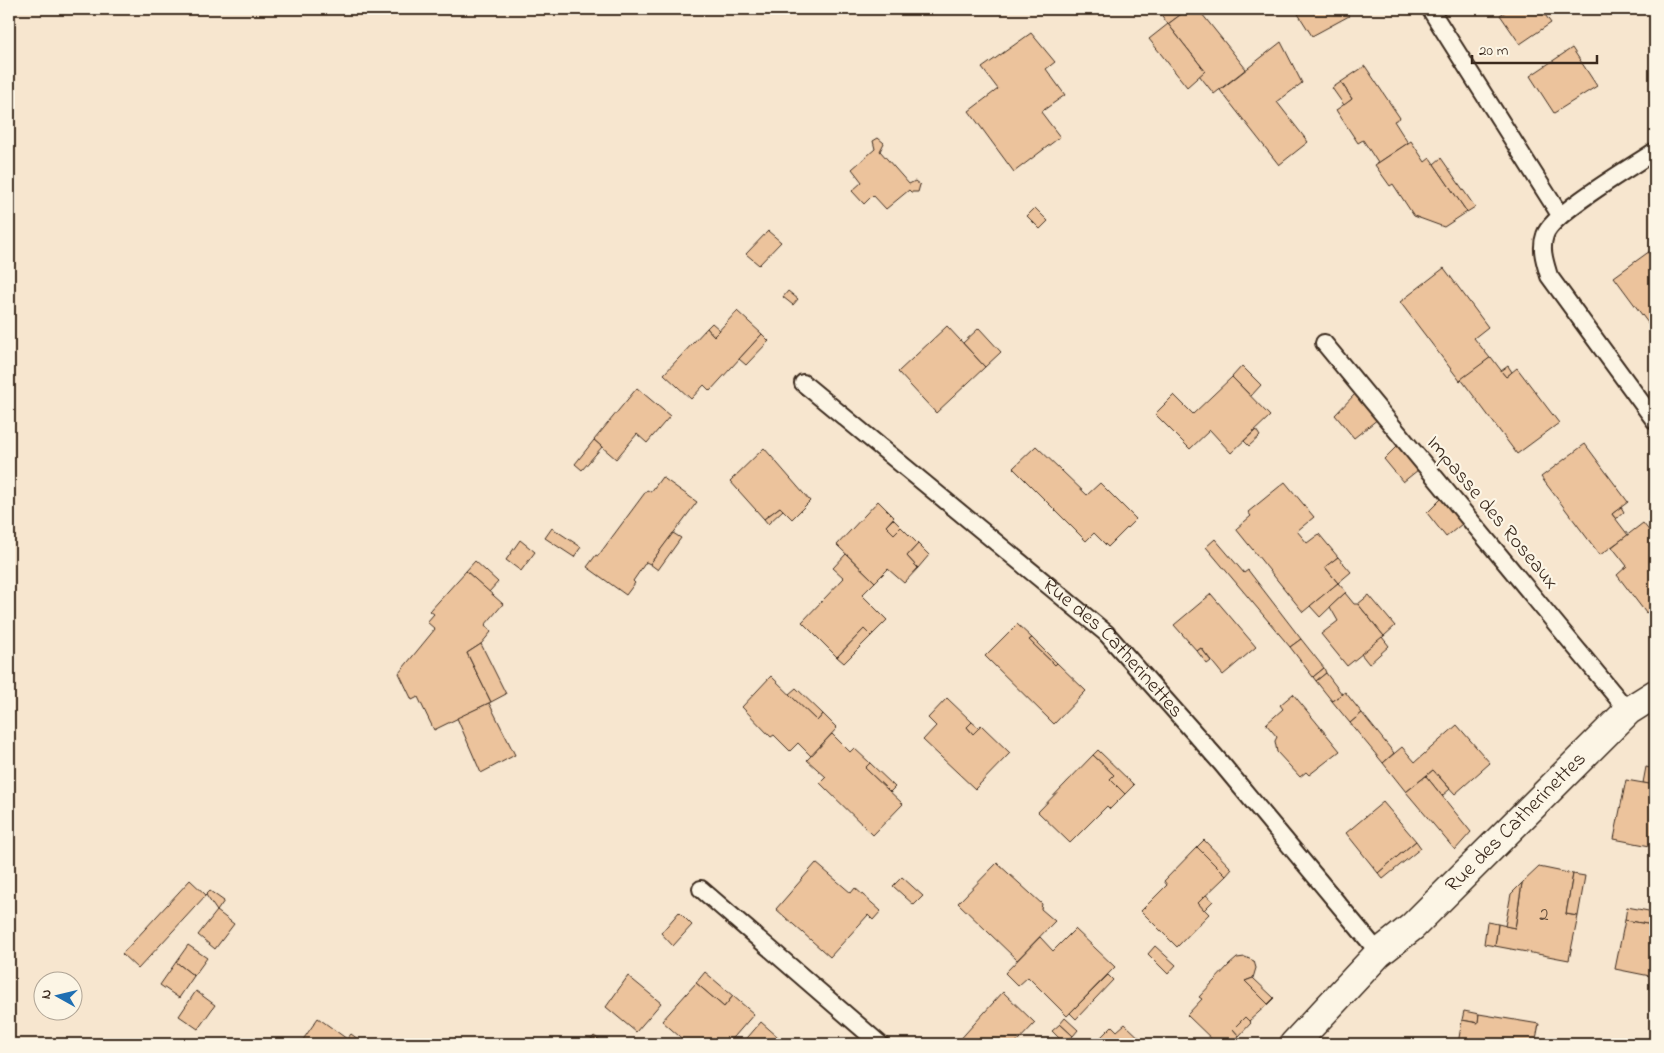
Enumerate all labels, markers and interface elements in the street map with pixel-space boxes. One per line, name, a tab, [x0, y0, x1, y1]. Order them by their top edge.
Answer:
scale bar	[1472, 32, 1596, 64]
text: 20 m	[1479, 40, 1509, 62]
street label: Impasse des Roseaux	[1419, 430, 1565, 596]
street label: Rue des Catherinettes	[1035, 571, 1190, 725]
street label: Rue des Catherinettes	[1439, 745, 1594, 900]
house number: 2	[1539, 902, 1549, 929]
north arrow	[32, 970, 82, 1020]
text: N	[36, 988, 58, 1001]

